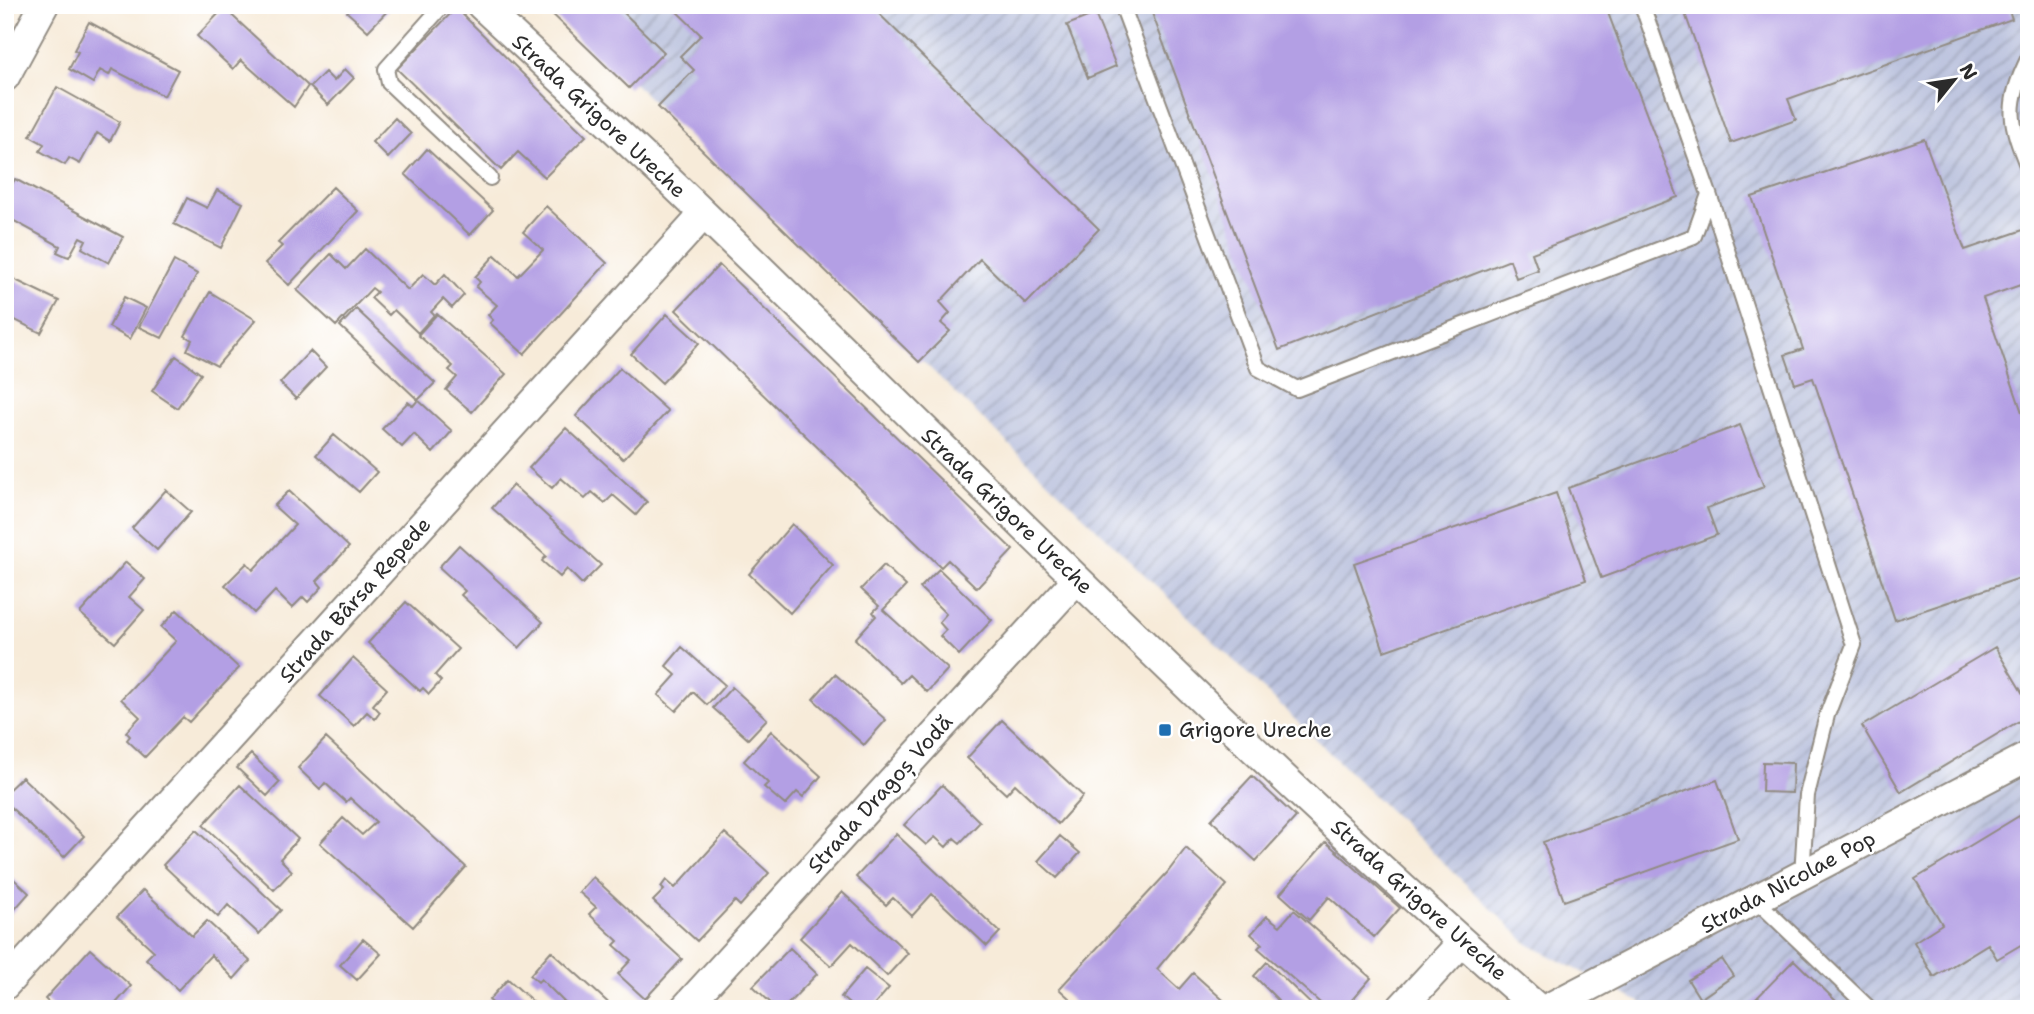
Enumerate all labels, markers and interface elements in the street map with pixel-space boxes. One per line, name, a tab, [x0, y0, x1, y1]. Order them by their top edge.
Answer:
street label: Strada Grigore Ureche	[506, 28, 692, 204]
north arrow	[1918, 46, 1988, 116]
text: N	[1954, 59, 1983, 85]
street label: Strada Grigore Ureche	[915, 422, 1099, 600]
street label: Strada Bârsa Repede	[273, 511, 437, 689]
street label: Strada Dragoș Vodă	[801, 708, 960, 880]
place label: Grigore Ureche	[1179, 716, 1332, 744]
marker: Grigore Ureche	[1157, 722, 1173, 738]
street label: Strada Grigore Ureche	[1325, 813, 1513, 987]
street label: Strada Nicolae Pop	[1696, 824, 1880, 940]

